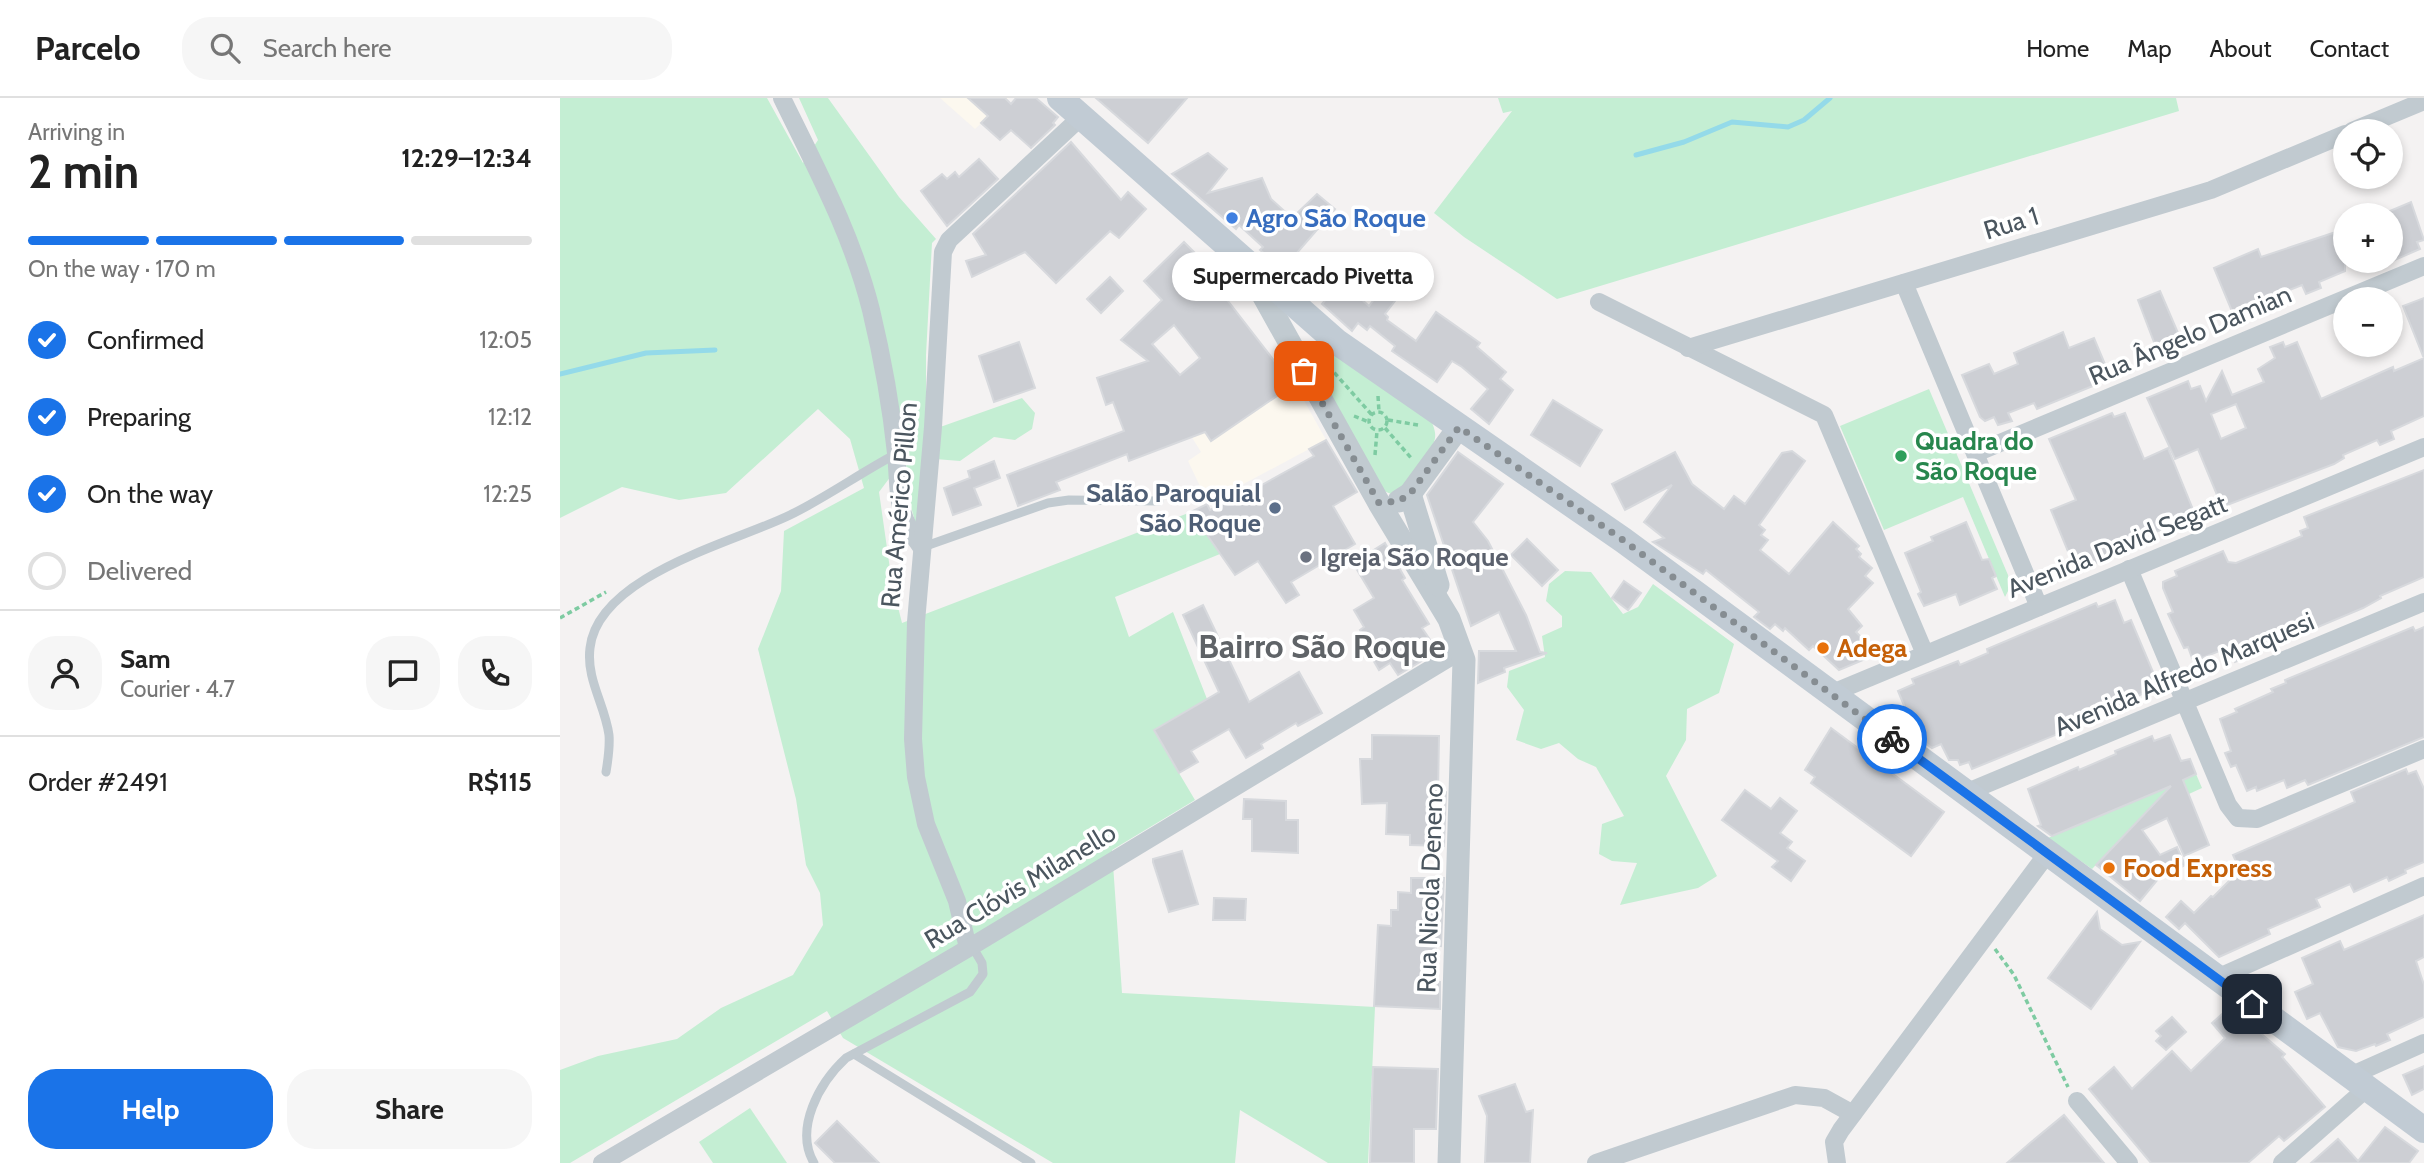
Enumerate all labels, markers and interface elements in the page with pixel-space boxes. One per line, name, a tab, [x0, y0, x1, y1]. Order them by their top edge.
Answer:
search box	[182, 17, 672, 80]
text: Parcelo	[35, 28, 140, 68]
icon: search	[206, 29, 244, 67]
text: Search here	[262, 32, 392, 64]
text: Home	[2026, 34, 2089, 63]
text: Map	[2127, 34, 2172, 63]
text: About	[2210, 34, 2272, 63]
text: Contact	[2310, 34, 2389, 63]
text: Arriving in	[28, 118, 125, 146]
map controls	[2333, 119, 2403, 357]
button: locate	[2333, 119, 2403, 189]
text: 12:29–12:34	[401, 142, 532, 174]
text: 2 min	[28, 144, 139, 200]
street label: Rua 1	[1980, 200, 2042, 246]
place label: Agro São Roque	[1246, 202, 1426, 234]
button: +	[2333, 203, 2403, 273]
marker: Agro São Roque	[1224, 210, 1240, 226]
callout: Supermercado Pivetta	[1173, 252, 1435, 301]
text: On the way · 170 m	[28, 255, 216, 283]
text: Supermercado Pivetta	[1193, 262, 1413, 290]
street label: Rua Ângelo Damian	[2084, 278, 2296, 392]
button: −	[2333, 287, 2403, 357]
icon: check	[28, 321, 66, 359]
text: Confirmed	[87, 324, 204, 356]
text: 12:05	[479, 326, 532, 354]
pin	[1274, 341, 1334, 401]
icon: bag	[1285, 352, 1323, 390]
icon: check	[28, 398, 66, 436]
text: Preparing	[87, 401, 191, 433]
street label: Rua Américo Pillon	[874, 401, 924, 609]
text: 12:12	[488, 403, 532, 431]
place label: Quadra do São Roque	[1915, 425, 2037, 487]
marker: Quadra do São Roque	[1893, 448, 1909, 464]
icon: check	[28, 475, 66, 513]
place label: Salão Paroquial São Roque	[1086, 477, 1261, 539]
text: On the way	[87, 478, 213, 510]
text: 12:25	[483, 480, 532, 508]
street label: Avenida David Segatt	[2002, 487, 2232, 605]
marker: Salão Paroquial São Roque	[1267, 500, 1283, 516]
place label: Igreja São Roque	[1320, 541, 1509, 573]
marker: Igreja São Roque	[1298, 549, 1314, 565]
text: Delivered	[87, 555, 192, 587]
street label: Avenida Alfredo Marquesi	[2049, 605, 2319, 743]
district label: Bairro São Roque	[1198, 626, 1446, 666]
place label: Adega	[1837, 632, 1907, 664]
button: person	[28, 636, 102, 710]
button: chat	[366, 636, 440, 710]
button: phone	[458, 636, 532, 710]
marker: Adega	[1815, 640, 1831, 656]
text: Sam	[120, 643, 171, 675]
text: Courier · 4.7	[120, 675, 235, 703]
courier	[1857, 704, 1927, 774]
icon: bike	[1873, 720, 1911, 758]
text: Order #2491	[28, 766, 168, 798]
text: R$115	[467, 766, 532, 798]
street label: Rua Nicola Deneno	[1410, 782, 1450, 994]
street label: Rua Clóvis Milanello	[918, 816, 1122, 956]
place label: Food Express	[2123, 852, 2272, 884]
marker: Food Express	[2101, 860, 2117, 876]
pin	[2222, 974, 2282, 1034]
icon: home	[2233, 985, 2271, 1023]
button: Help	[28, 1069, 273, 1149]
button: Share	[287, 1069, 532, 1149]

